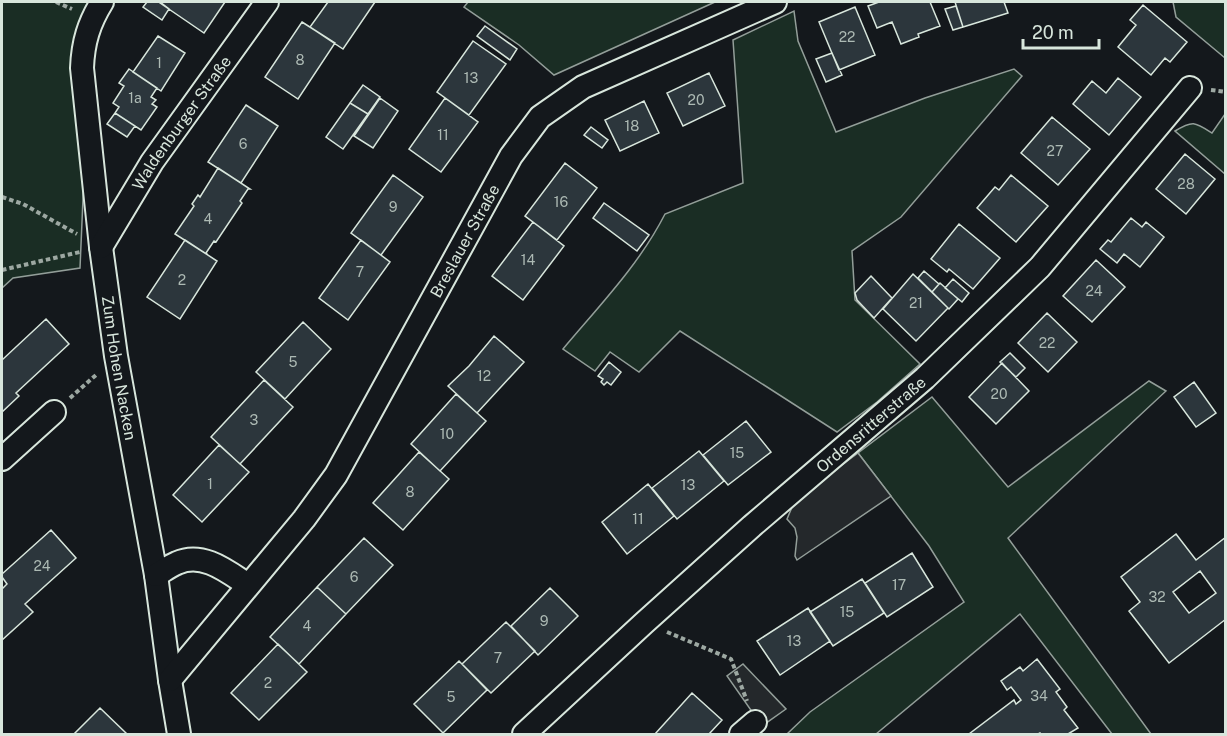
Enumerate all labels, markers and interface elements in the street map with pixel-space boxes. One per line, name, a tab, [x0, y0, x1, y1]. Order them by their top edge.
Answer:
scale bar	[1023, 12, 1100, 50]
text: 20 m	[1032, 22, 1074, 43]
house number: 22	[839, 29, 855, 45]
street label: Waldenburger Straße	[128, 52, 235, 193]
house number: 8	[295, 52, 305, 68]
house number: 1	[156, 55, 162, 71]
house number: 13	[464, 70, 478, 86]
house number: 1a	[128, 90, 142, 106]
house number: 20	[688, 92, 704, 108]
house number: 18	[625, 118, 639, 134]
house number: 11	[437, 127, 449, 143]
house number: 6	[239, 136, 248, 152]
house number: 27	[1047, 143, 1063, 159]
house number: 28	[1177, 176, 1195, 192]
street label: Breslauer Straße	[426, 181, 503, 301]
house number: 16	[554, 194, 568, 210]
house number: 9	[389, 199, 398, 215]
house number: 4	[204, 211, 213, 227]
house number: 14	[521, 252, 535, 268]
house number: 7	[356, 264, 364, 280]
house number: 2	[178, 272, 186, 288]
house number: 24	[1085, 283, 1103, 299]
street label: Zum Hohen Nacken	[98, 294, 141, 442]
house number: 21	[909, 295, 923, 311]
house number: 22	[1039, 335, 1055, 351]
house number: 5	[289, 354, 298, 370]
house number: 12	[477, 368, 491, 384]
street label: Ordensritterstraße	[812, 372, 929, 476]
house number: 20	[991, 386, 1007, 402]
house number: 3	[250, 412, 259, 428]
house number: 10	[440, 426, 454, 442]
house number: 15	[730, 445, 744, 461]
house number: 1	[207, 476, 213, 492]
house number: 13	[681, 477, 695, 493]
house number: 8	[405, 484, 415, 500]
house number: 11	[632, 511, 644, 527]
house number: 24	[33, 558, 51, 574]
house number: 6	[350, 569, 359, 585]
house number: 17	[892, 577, 906, 593]
house number: 32	[1148, 589, 1166, 605]
house number: 15	[840, 604, 854, 620]
house number: 9	[540, 613, 549, 629]
house number: 4	[303, 618, 312, 634]
house number: 13	[787, 633, 801, 649]
house number: 7	[494, 650, 502, 666]
house number: 2	[264, 675, 272, 691]
house number: 34	[1030, 688, 1048, 704]
house number: 5	[447, 689, 456, 705]

